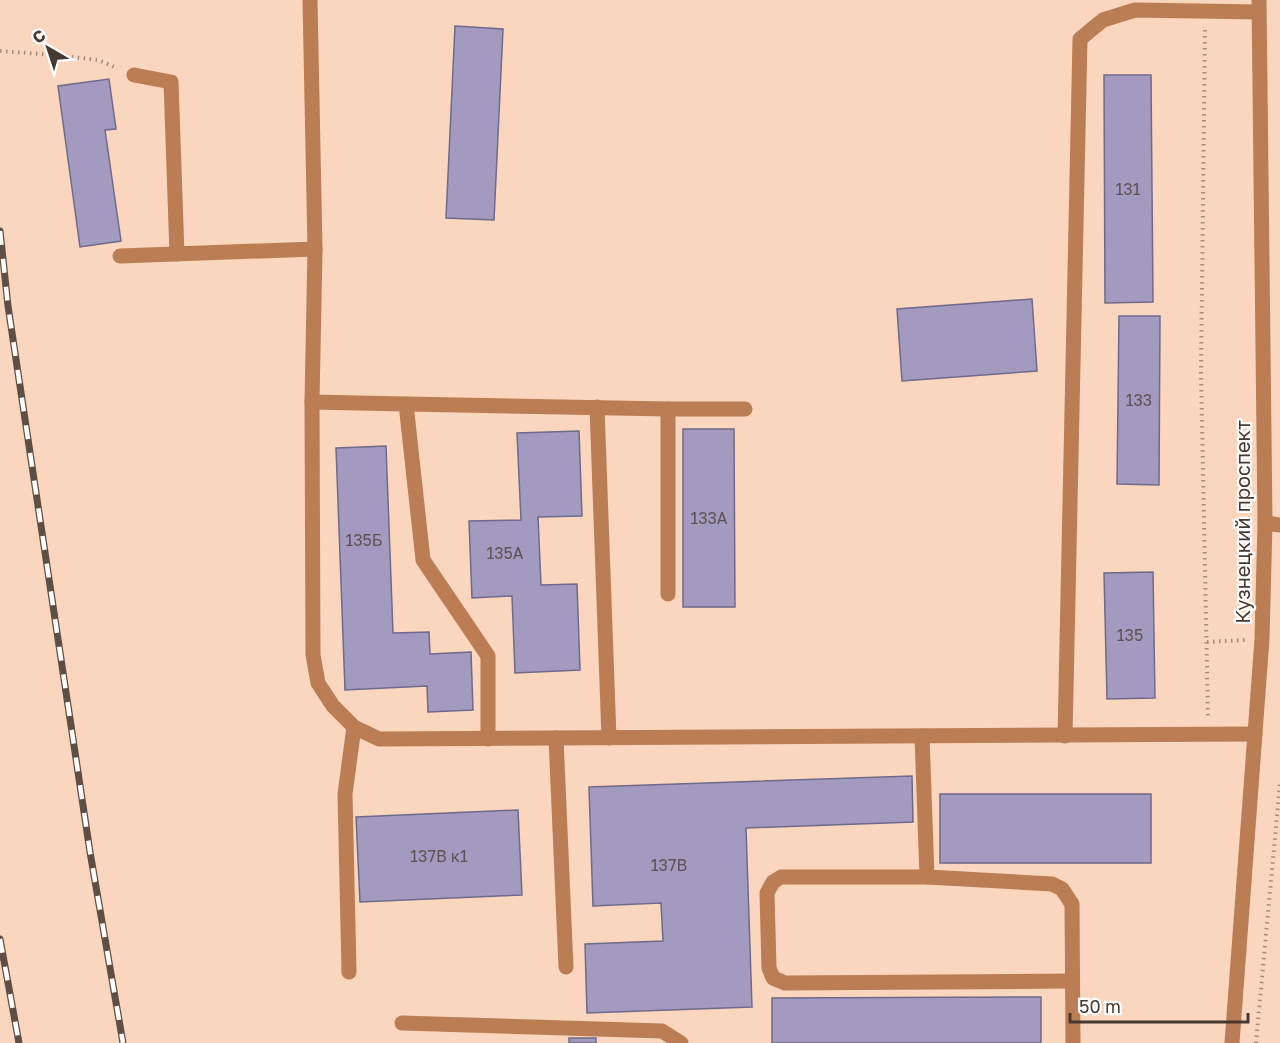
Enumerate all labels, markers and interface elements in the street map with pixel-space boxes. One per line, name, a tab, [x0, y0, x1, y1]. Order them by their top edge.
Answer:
north arrow	[18, 18, 78, 78]
text: С	[28, 25, 49, 48]
house number: 131	[1116, 179, 1141, 199]
house number: 133	[1126, 390, 1152, 410]
street label: Кузнецкий проспект	[1230, 420, 1254, 624]
house number: 133А	[690, 508, 728, 528]
house number: 135Б	[345, 530, 383, 550]
house number: 135А	[486, 543, 524, 563]
house number: 135	[1117, 625, 1143, 645]
house number: 137В к1	[410, 846, 468, 866]
house number: 137В	[651, 855, 687, 875]
scale bar	[1070, 986, 1248, 1024]
text: 50 m	[1079, 995, 1121, 1017]

